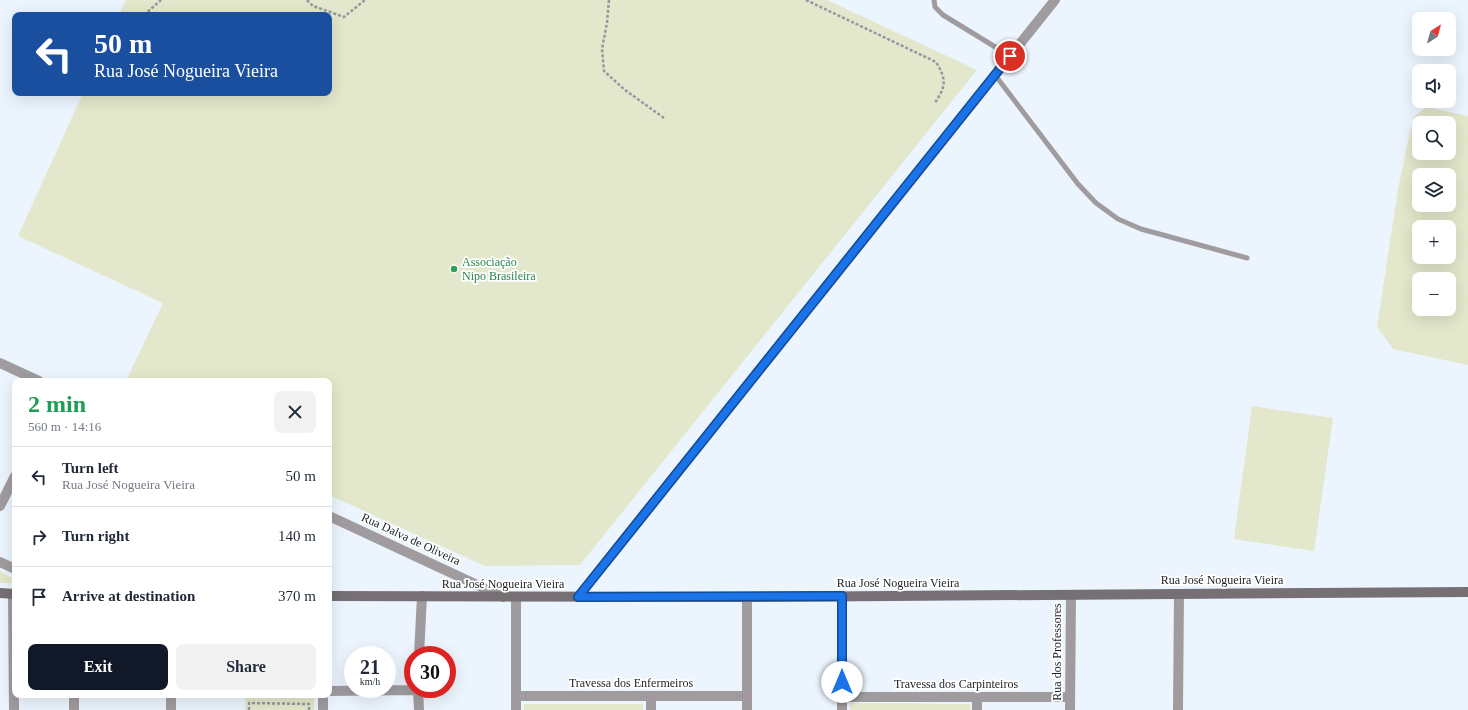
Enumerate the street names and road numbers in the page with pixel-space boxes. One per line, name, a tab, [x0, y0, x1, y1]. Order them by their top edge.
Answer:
street label: Rua Dalva de Oliveira	[359, 510, 463, 568]
street label: Rua José Nogueira Vieira	[1161, 573, 1284, 587]
street label: Rua José Nogueira Vieira	[837, 576, 960, 590]
street label: Rua José Nogueira Vieira	[442, 577, 565, 591]
street label: Rua dos Professores	[1050, 603, 1064, 701]
street label: Travessa dos Enfermeiros	[569, 676, 693, 690]
street label: Travessa dos Carpinteiros	[894, 677, 1018, 691]

